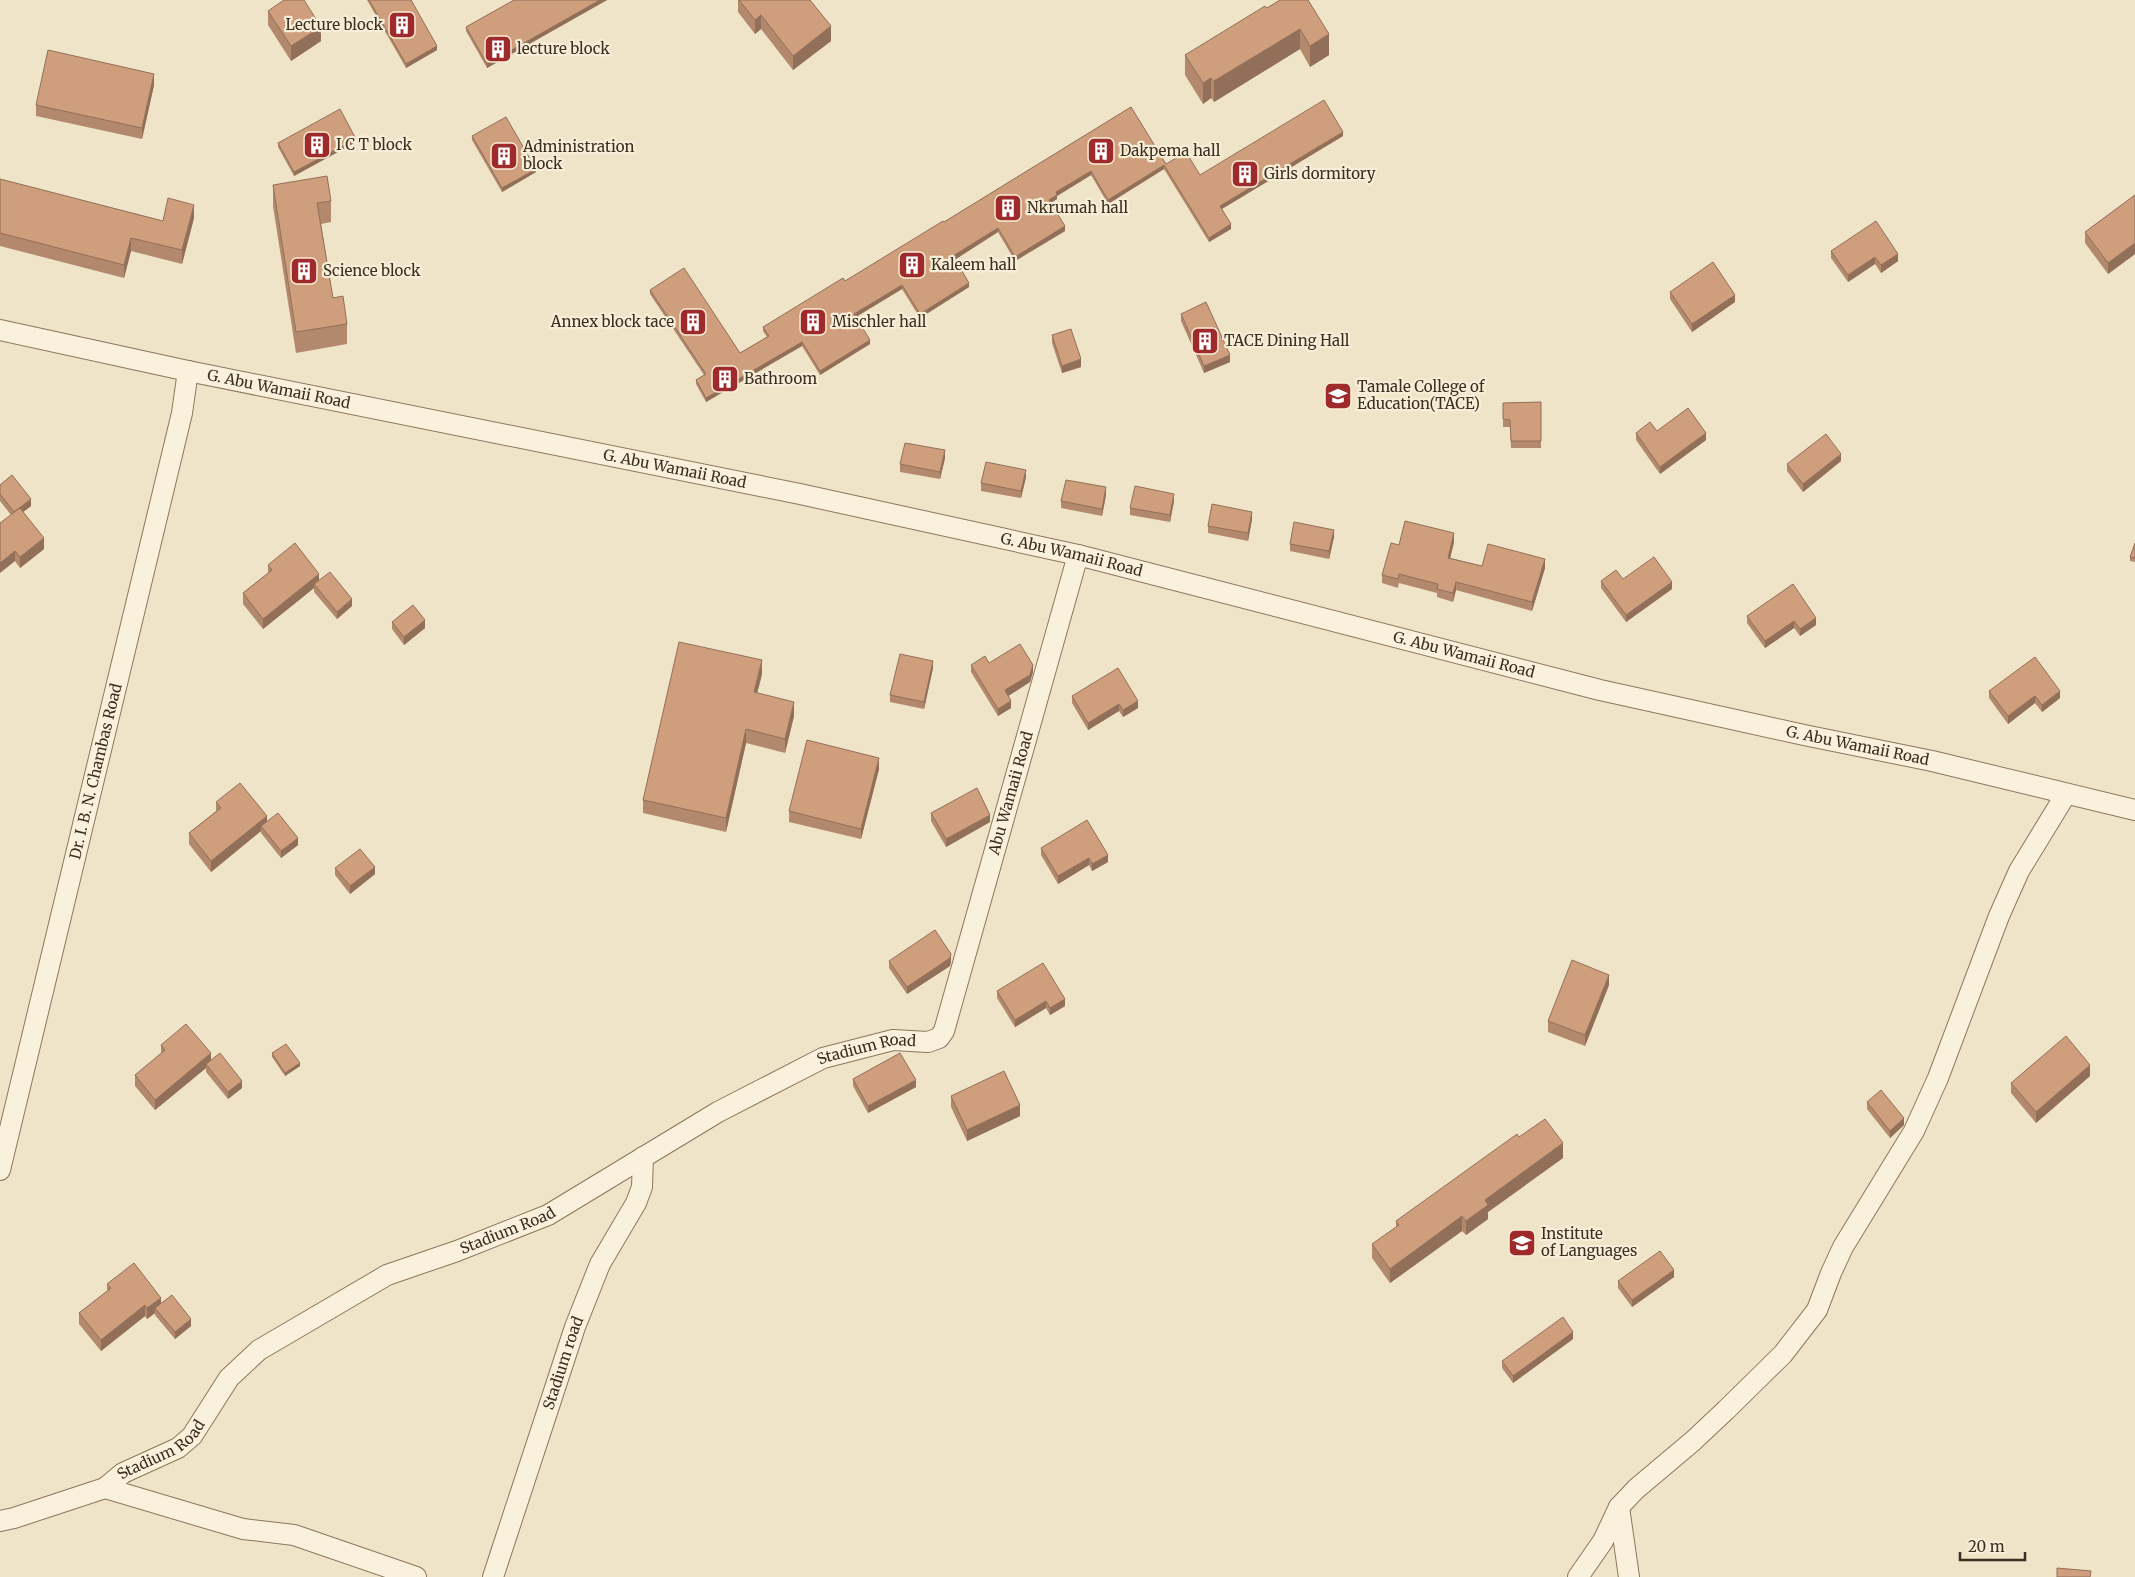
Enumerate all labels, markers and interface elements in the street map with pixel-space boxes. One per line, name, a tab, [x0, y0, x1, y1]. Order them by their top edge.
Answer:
building icon: Lecture block	[387, 10, 417, 40]
place label: Lecture block	[285, 15, 383, 34]
building icon: lecture block	[483, 34, 513, 64]
place label: lecture block	[517, 39, 610, 58]
building icon: I C T block	[302, 130, 332, 160]
place label: I C T block	[336, 135, 412, 154]
building icon: Dakpema hall	[1086, 136, 1116, 166]
place label: Administration block	[522, 137, 634, 173]
building icon: Administration block	[489, 141, 519, 171]
place label: Dakpema hall	[1120, 141, 1221, 160]
building icon: Girls dormitory	[1230, 159, 1260, 189]
place label: Girls dormitory	[1264, 164, 1376, 183]
building icon: Nkrumah hall	[993, 193, 1023, 223]
place label: Nkrumah hall	[1027, 198, 1128, 217]
building icon: Kaleem hall	[897, 250, 927, 280]
place label: Kaleem hall	[931, 255, 1017, 274]
building icon: Science block	[289, 256, 319, 286]
place label: Science block	[323, 261, 421, 280]
building icon: Annex block tace	[678, 307, 708, 337]
building icon: Mischler hall	[798, 307, 828, 337]
place label: Annex block tace	[550, 312, 674, 331]
place label: Mischler hall	[832, 312, 927, 331]
building icon: TACE Dining Hall	[1190, 326, 1220, 356]
place label: TACE Dining Hall	[1224, 331, 1350, 350]
building icon: Bathroom	[710, 364, 740, 394]
street label: G. Abu Wamaii Road	[206, 365, 352, 412]
place label: Bathroom	[744, 369, 817, 388]
place label: Tamale College of Education(TACE)	[1357, 377, 1486, 413]
school or university icon: Tamale College of Education(TACE)	[1323, 381, 1353, 411]
street label: G. Abu Wamaii Road	[602, 445, 748, 492]
street label: G. Abu Wamaii Road	[999, 528, 1145, 580]
street label: G. Abu Wamaii Road	[1391, 627, 1537, 682]
street label: Dr. I. B. N. Chambas Road	[65, 681, 126, 861]
street label: G. Abu Wamaii Road	[1784, 721, 1931, 769]
street label: Abu Wamaii Road	[984, 729, 1037, 858]
street label: Stadium Road	[813, 1030, 917, 1069]
street label: Stadium Road	[457, 1203, 559, 1258]
place label: Institute of Languages	[1541, 1224, 1637, 1260]
school or university icon: Institute of Languages	[1507, 1228, 1537, 1258]
street label: Stadium road	[539, 1314, 587, 1412]
street label: Stadium Road	[113, 1416, 209, 1483]
scale bar	[1960, 1530, 2025, 1562]
text: 20 m	[1968, 1537, 2005, 1556]

